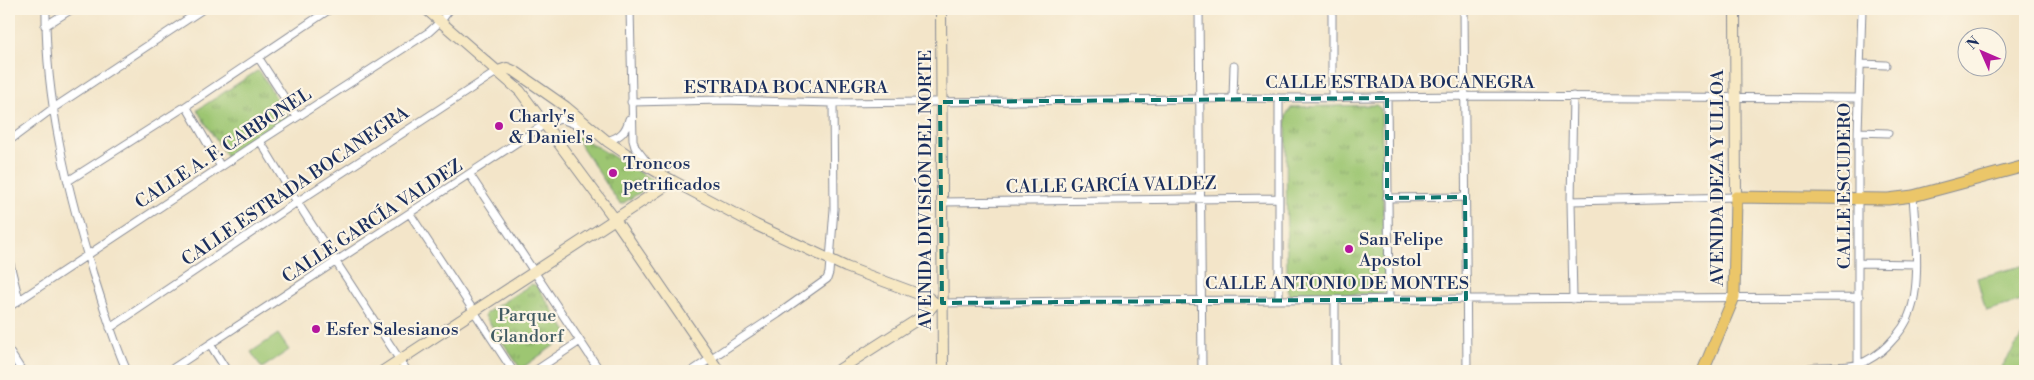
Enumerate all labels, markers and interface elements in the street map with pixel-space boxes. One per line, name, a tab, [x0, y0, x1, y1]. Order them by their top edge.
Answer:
north arrow	[1956, 28, 2006, 78]
text: N	[1963, 33, 1984, 54]
street label: AVENIDA DIVISIÓN DEL NORTE	[914, 50, 937, 331]
street label: AVENIDA DEZA Y ULLOA	[1706, 69, 1729, 288]
street label: CALLE ESTRADA BOCANEGRA	[1265, 71, 1535, 94]
street label: ESTRADA BOCANEGRA	[684, 76, 889, 99]
street label: CALLE A. F. CARBONEL	[131, 83, 316, 214]
street label: CALLE ESTRADA BOCANEGRA	[177, 101, 414, 271]
street label: CALLE ESCUDERO	[1833, 103, 1856, 269]
place label: Charly's & Daniel's	[509, 105, 593, 149]
marker: Charly's & Daniel's	[493, 120, 505, 132]
place label: Troncos petrificados	[623, 152, 721, 196]
street label: CALLE GARCÍA VALDEZ	[278, 154, 467, 288]
marker: Troncos petrificados	[607, 167, 619, 179]
street label: CALLE GARCÍA VALDEZ	[1005, 172, 1217, 199]
place label: San Felipe Apostol	[1358, 228, 1443, 272]
marker: San Felipe Apostol	[1343, 243, 1355, 255]
street label: CALLE ANTONIO DE MONTES	[1205, 272, 1469, 295]
park label: Parque Glandorf	[490, 304, 565, 348]
place label: Esfer Salesianos	[326, 318, 459, 341]
marker: Esfer Salesianos	[310, 323, 322, 335]

